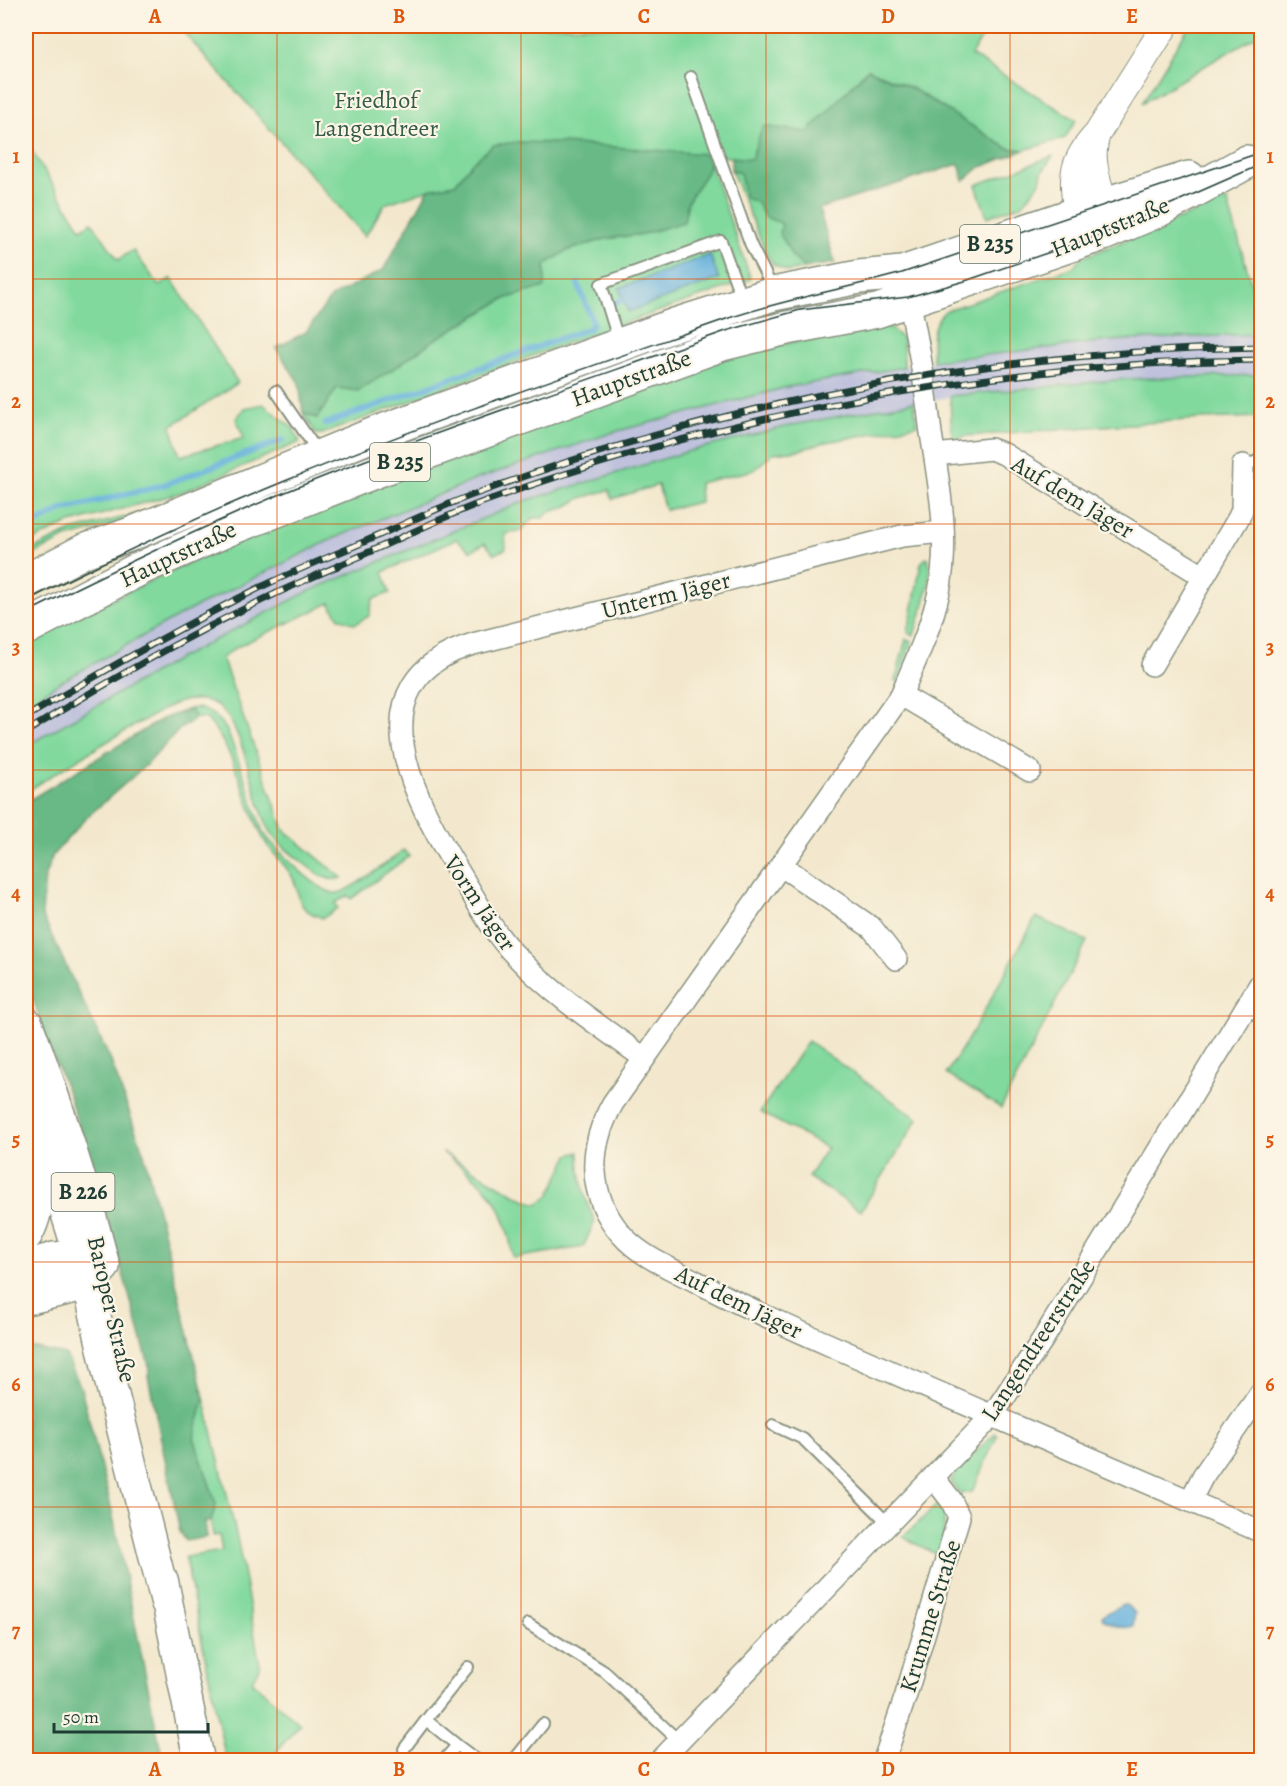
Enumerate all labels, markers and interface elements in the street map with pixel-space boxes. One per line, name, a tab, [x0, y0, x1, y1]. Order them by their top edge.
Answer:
text: A	[148, 3, 162, 30]
text: B	[393, 3, 405, 30]
text: C	[638, 3, 650, 30]
text: D	[881, 3, 895, 30]
text: E	[1126, 3, 1138, 30]
park label: Friedhof Langendreer	[314, 84, 438, 144]
text: 1	[12, 143, 20, 170]
text: 1	[1266, 143, 1274, 170]
street label: Hauptstraße	[1046, 189, 1174, 265]
road number: B 235	[960, 225, 1020, 263]
street label: Hauptstraße	[567, 342, 695, 414]
text: 2	[11, 388, 21, 415]
text: 2	[1265, 388, 1275, 415]
road number: B 235	[370, 443, 430, 481]
street label: Auf dem Jäger	[1005, 447, 1140, 546]
street label: Hauptstraße	[115, 513, 241, 595]
street label: Unterm Jäger	[598, 564, 734, 626]
text: 3	[12, 634, 20, 661]
text: 3	[1266, 634, 1274, 661]
street label: Vorm Jäger	[436, 848, 524, 957]
text: 4	[11, 880, 21, 907]
text: 4	[1265, 880, 1275, 907]
text: 5	[12, 1126, 20, 1153]
text: 5	[1266, 1126, 1274, 1153]
road number: B 226	[52, 1173, 115, 1211]
street label: Baroper Straße	[80, 1233, 144, 1385]
street label: Langendreerstraße	[973, 1253, 1103, 1427]
street label: Auf dem Jäger	[669, 1257, 808, 1347]
text: 6	[11, 1371, 21, 1398]
text: 6	[1265, 1371, 1275, 1398]
street label: Krumme Straße	[892, 1536, 968, 1696]
text: 7	[12, 1617, 21, 1644]
text: 7	[1266, 1617, 1275, 1644]
scale bar	[54, 1696, 208, 1734]
text: 50 m	[63, 1705, 99, 1729]
text: A	[148, 1756, 162, 1783]
text: B	[393, 1756, 405, 1783]
text: C	[638, 1756, 650, 1783]
text: D	[881, 1756, 895, 1783]
text: E	[1126, 1756, 1138, 1783]

